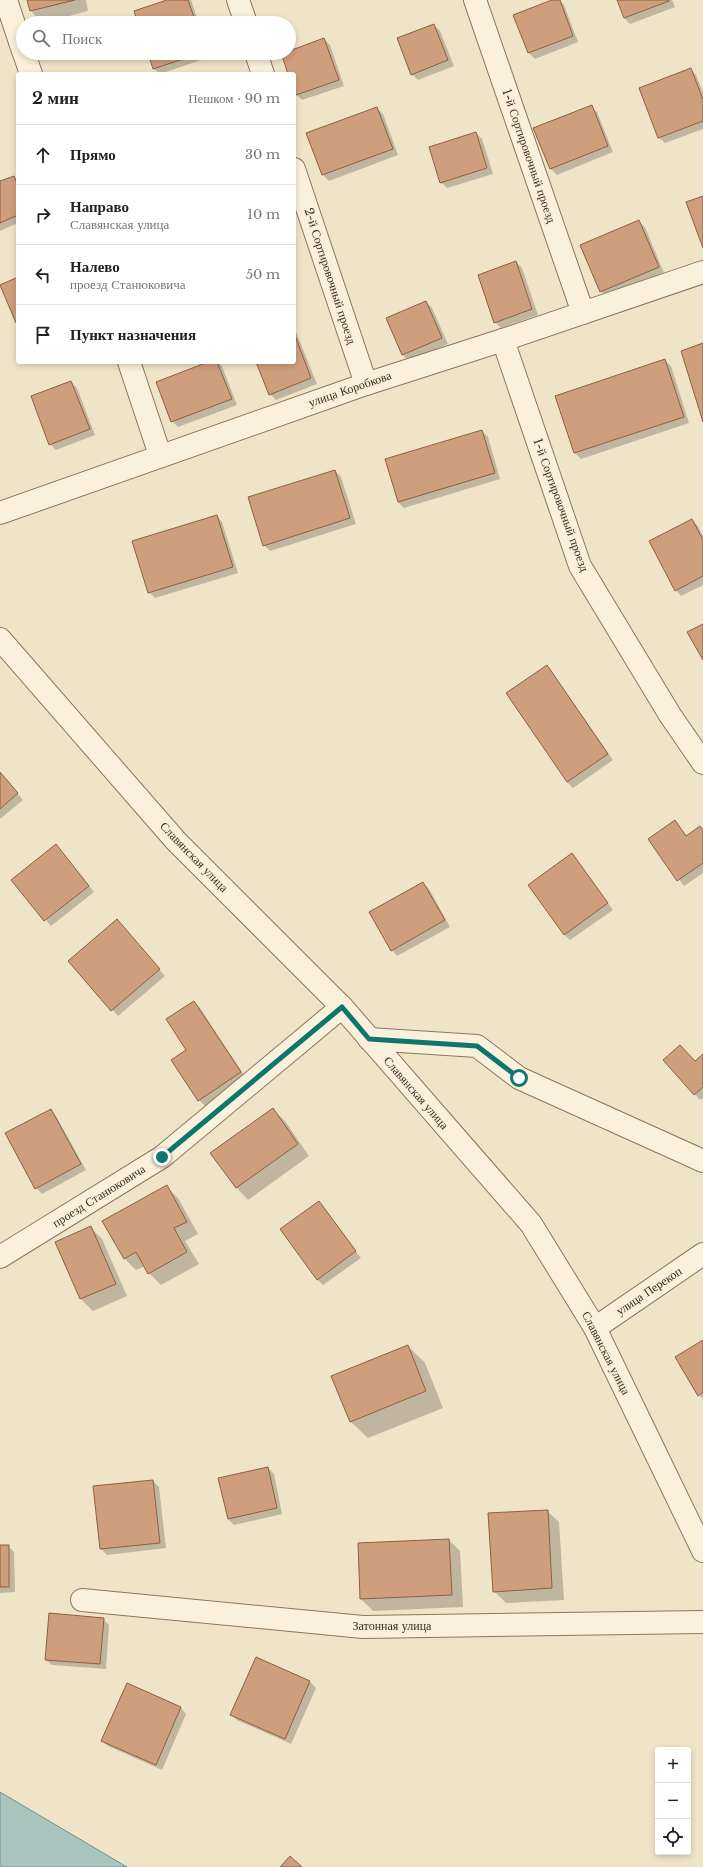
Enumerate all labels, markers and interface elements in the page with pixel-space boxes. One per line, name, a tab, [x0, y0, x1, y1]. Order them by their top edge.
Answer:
search box	[16, 16, 296, 60]
icon: search	[30, 27, 52, 49]
text: Поиск	[62, 29, 102, 48]
street label: 1-й Сортировочный проезд	[499, 87, 559, 225]
text: 2 мин	[32, 88, 79, 109]
text: Пешком · 90 m	[188, 90, 280, 107]
icon: ahead	[32, 144, 54, 166]
text: Прямо	[70, 145, 116, 164]
text: 30 m	[245, 146, 280, 163]
text: Направо	[70, 197, 129, 216]
icon: right	[32, 204, 54, 226]
text: 10 m	[247, 206, 280, 223]
street label: 2-й Сортировочный проезд	[301, 206, 360, 346]
text: Славянская улица	[70, 216, 169, 233]
text: Налево	[70, 257, 120, 276]
icon: left	[32, 264, 54, 286]
text: 50 m	[246, 266, 280, 283]
text: проезд Станюковича	[70, 276, 186, 293]
icon: arrive	[32, 324, 54, 346]
text: Пункт назначения	[70, 325, 196, 344]
street label: улица Коробкова	[306, 367, 394, 410]
street label: 1-й Сортировочный проезд	[530, 436, 593, 573]
street label: Славянская улица	[157, 818, 232, 895]
street label: Славянская улица	[381, 1053, 453, 1133]
route start	[510, 1069, 528, 1087]
route end	[153, 1148, 171, 1166]
street label: проезд Станюковича	[50, 1161, 149, 1230]
street label: улица Перекоп	[613, 1263, 685, 1318]
street label: Славянская улица	[579, 1309, 634, 1398]
street label: Затонная улица	[353, 1618, 432, 1633]
map controls	[655, 1747, 691, 1855]
button: +	[655, 1747, 691, 1783]
button: −	[655, 1783, 691, 1819]
button: locate	[655, 1819, 691, 1855]

